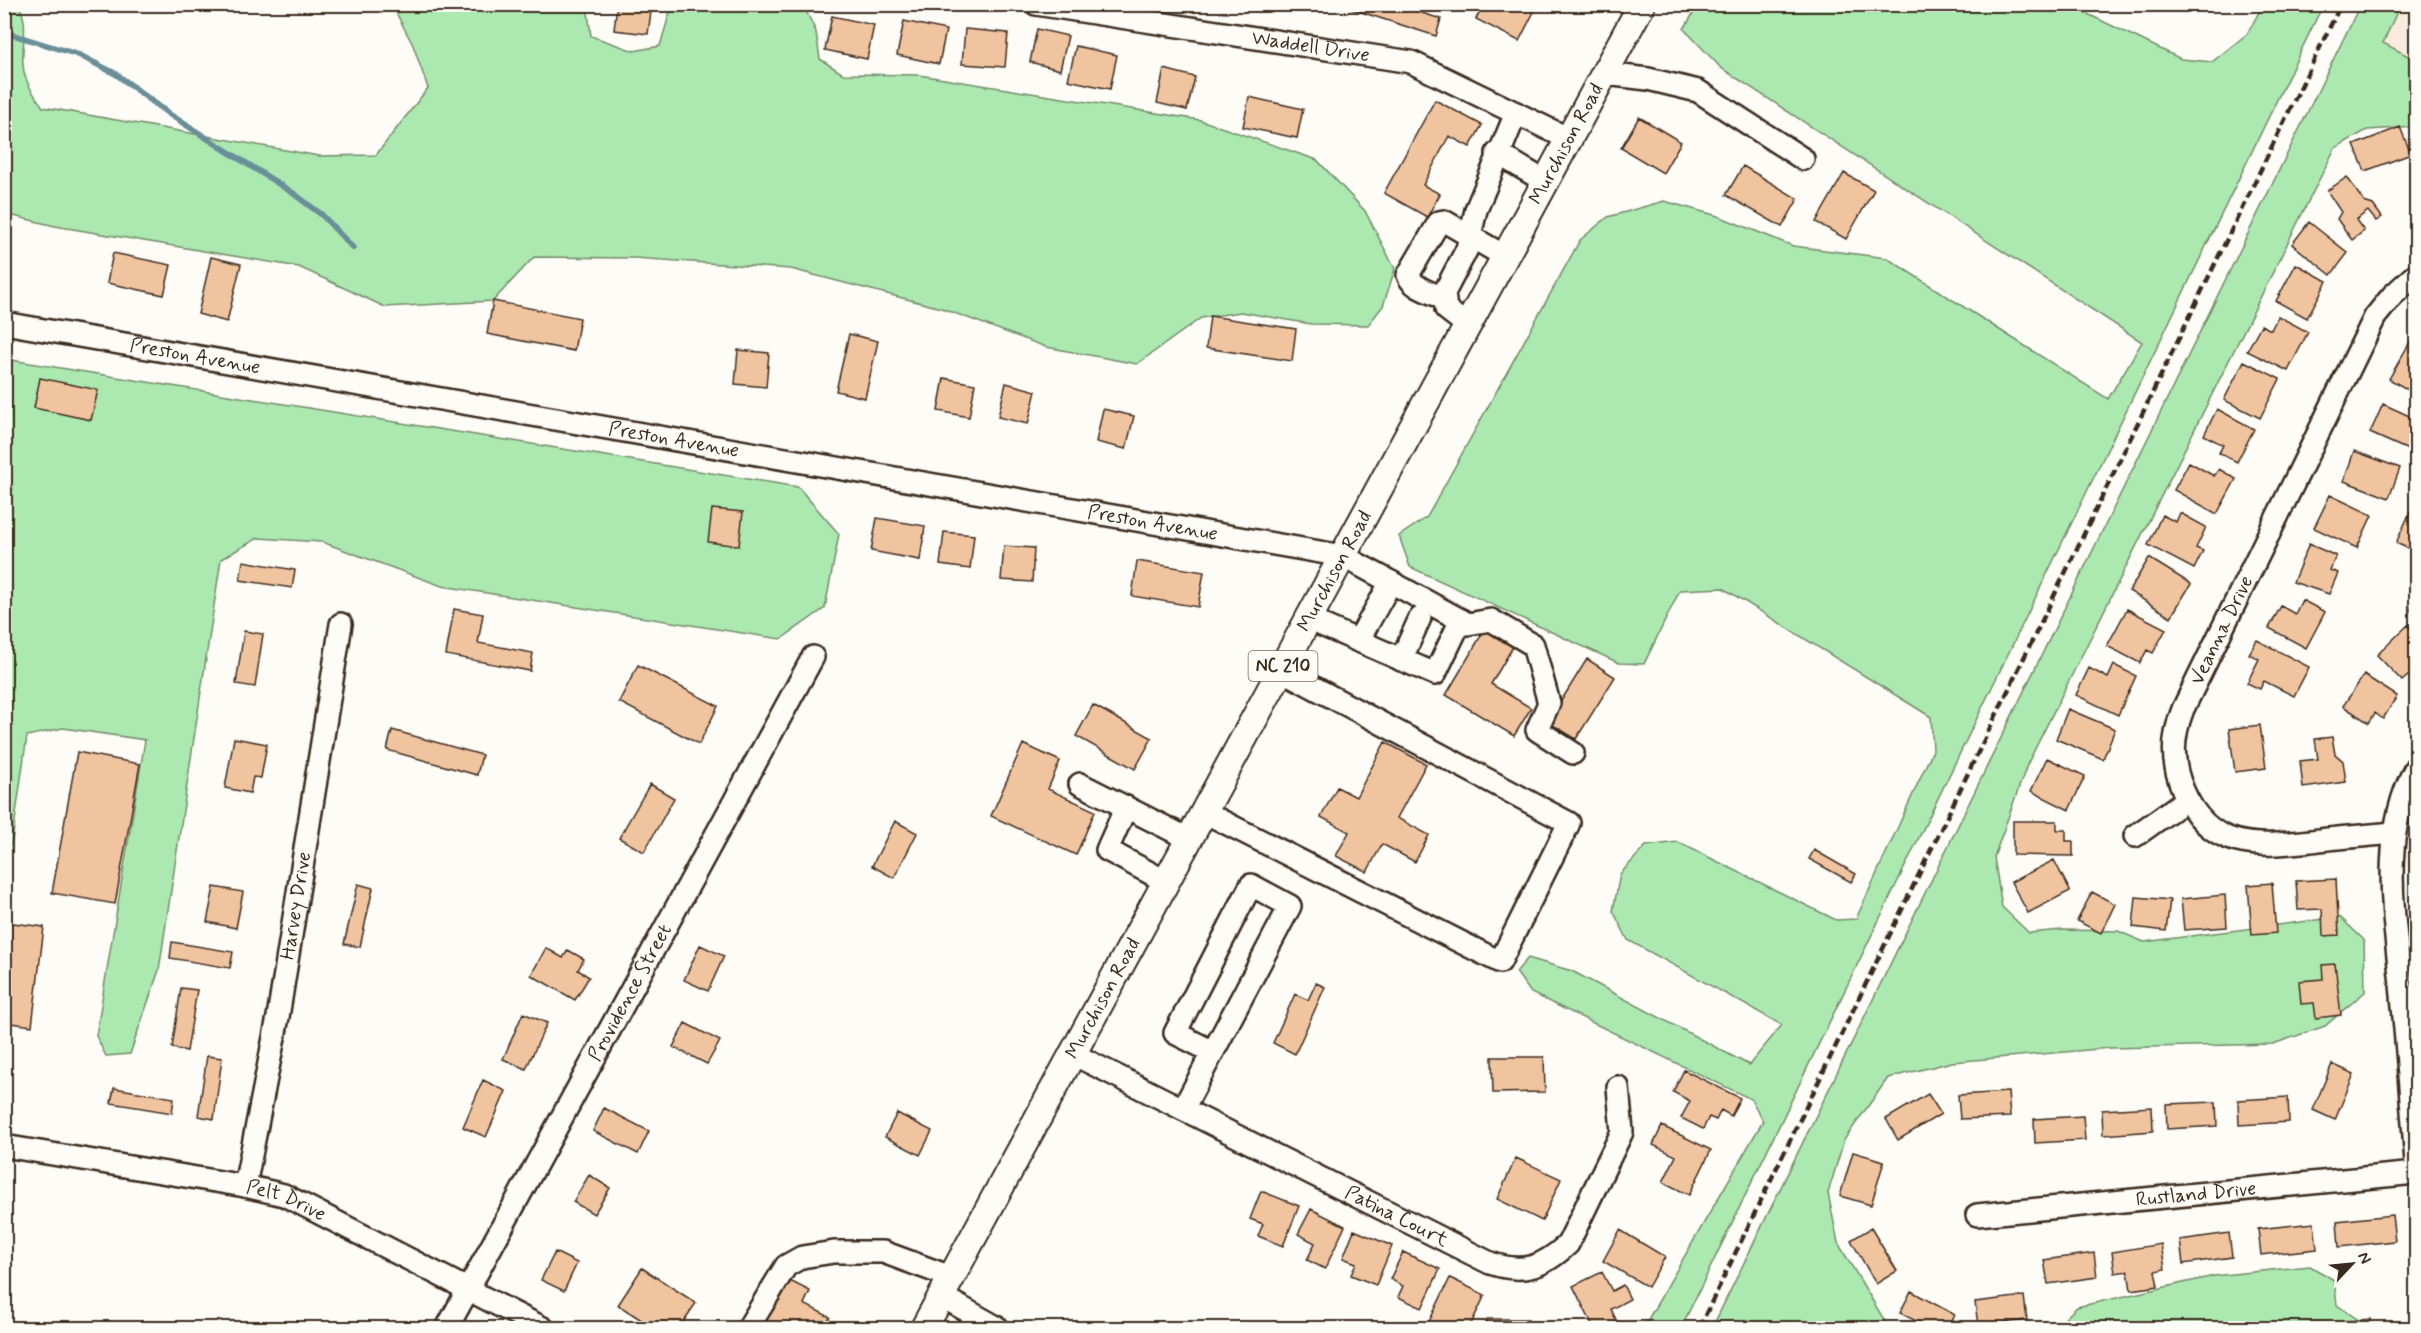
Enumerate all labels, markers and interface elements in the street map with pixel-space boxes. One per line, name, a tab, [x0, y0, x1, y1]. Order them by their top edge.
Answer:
street label: Waddell Drive	[1250, 24, 1372, 69]
street label: Murchison Road	[1522, 78, 1610, 209]
street label: Preston Avenue	[128, 332, 263, 381]
street label: Preston Avenue	[607, 415, 741, 464]
street label: Preston Avenue	[1085, 498, 1220, 548]
street label: Murchison Road	[1291, 506, 1378, 637]
street label: Veanna Drive	[2183, 571, 2260, 689]
road number: NC 210	[1248, 651, 1318, 681]
street label: Harvey Drive	[274, 850, 318, 962]
street label: Providence Street	[581, 919, 678, 1066]
street label: Murchison Road	[1059, 933, 1147, 1064]
street label: Pelt Drive	[244, 1173, 331, 1228]
street label: Rustland Drive	[2135, 1175, 2257, 1213]
street label: Patina Court	[1340, 1179, 1453, 1253]
north arrow	[2322, 1234, 2382, 1294]
text: N	[2352, 1249, 2376, 1267]

